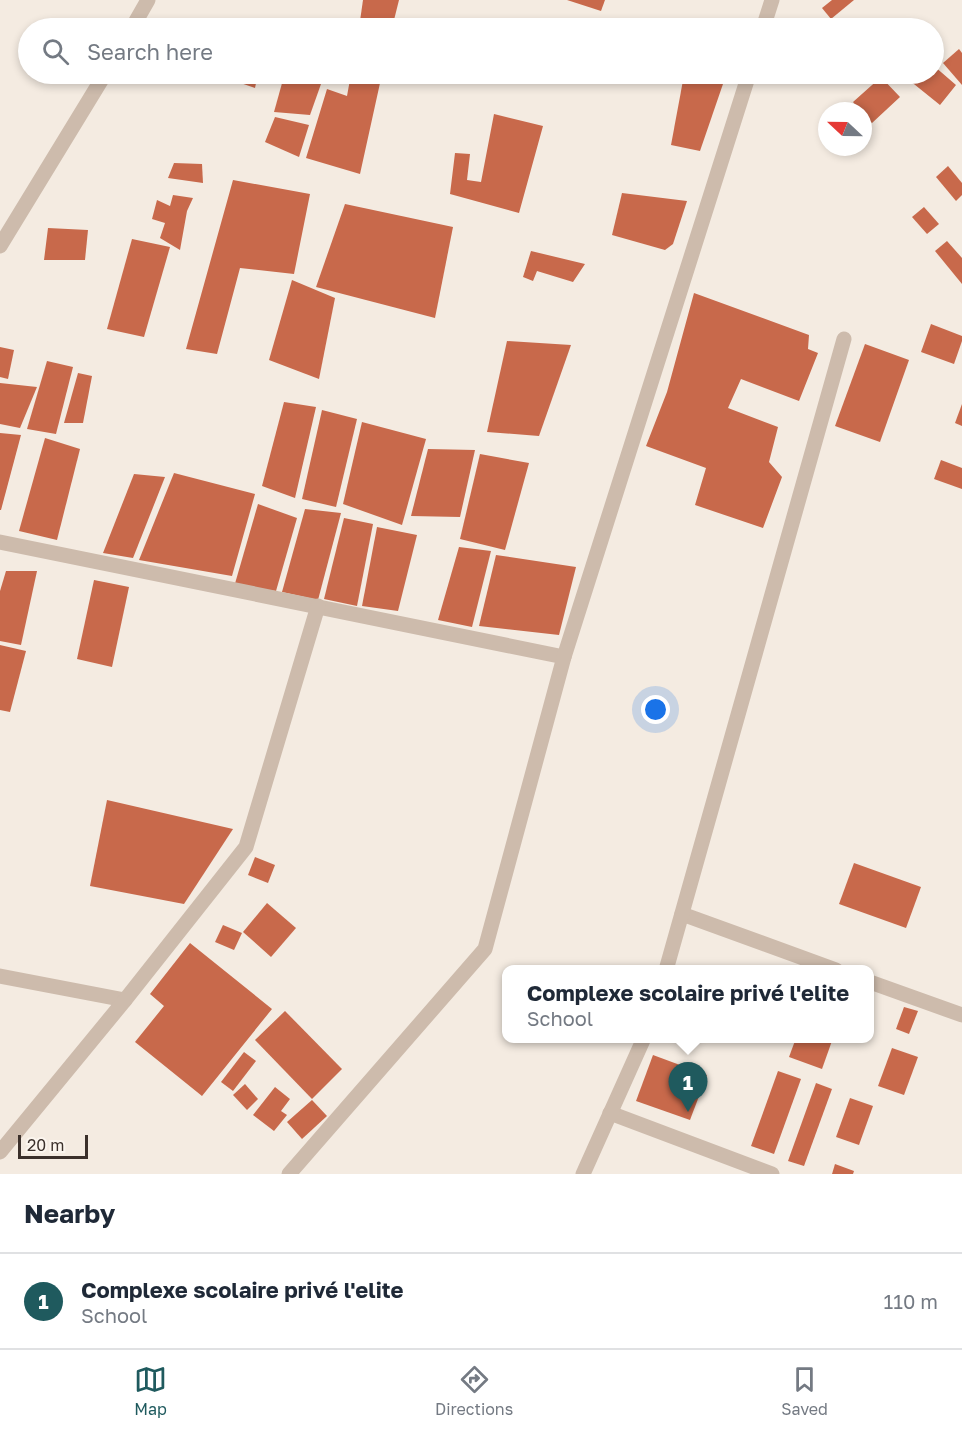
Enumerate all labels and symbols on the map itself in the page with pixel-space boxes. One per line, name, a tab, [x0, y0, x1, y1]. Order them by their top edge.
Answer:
north arrow	[818, 102, 872, 156]
your location	[641, 695, 670, 724]
pin: 1	[668, 1062, 708, 1112]
scale bar	[18, 1132, 88, 1160]

